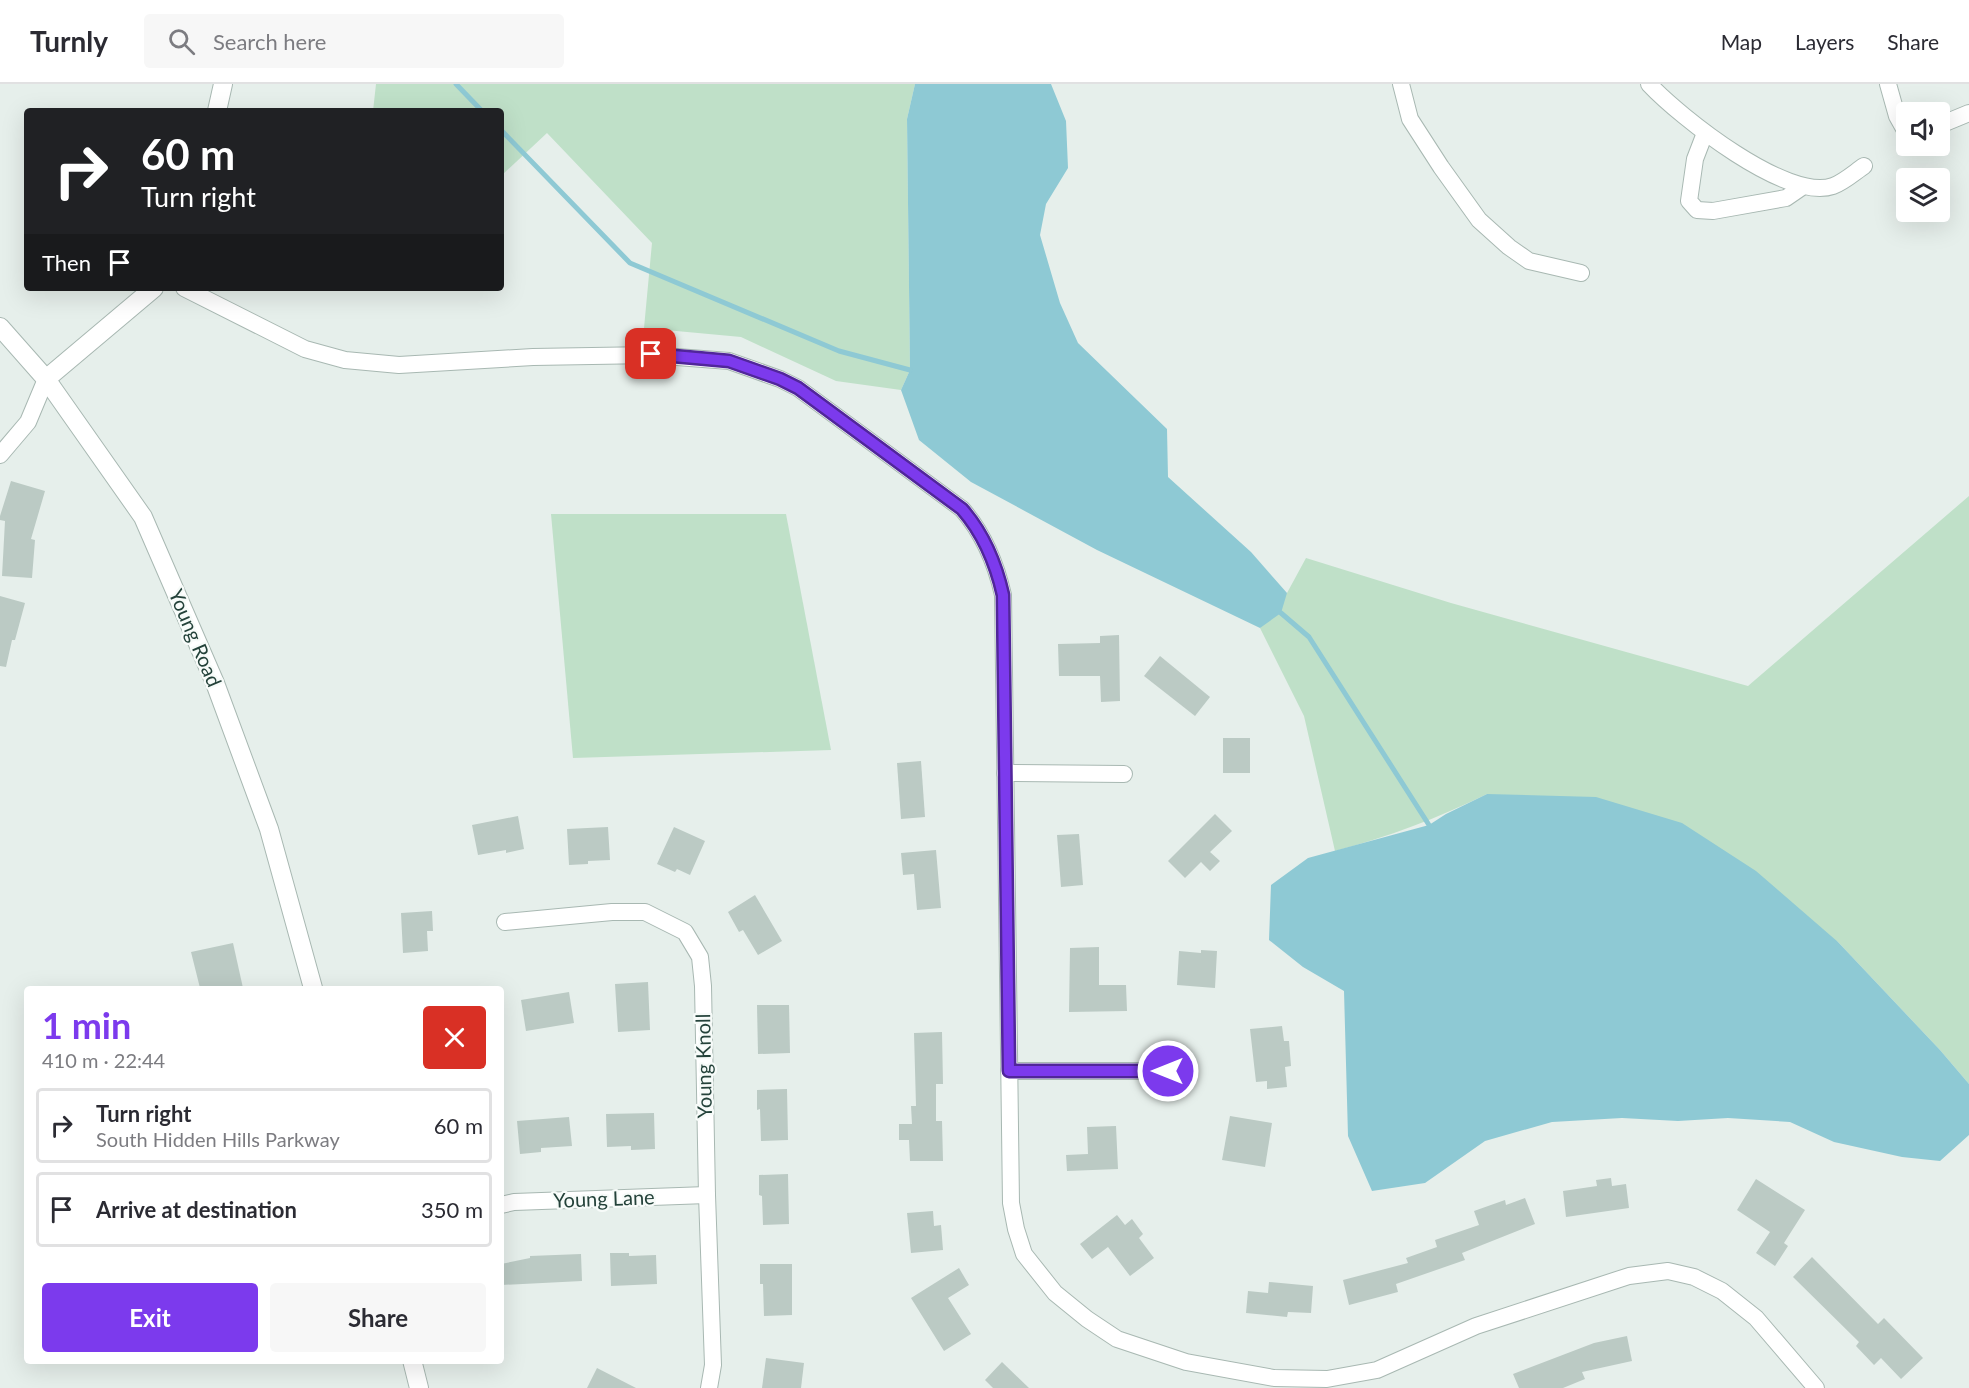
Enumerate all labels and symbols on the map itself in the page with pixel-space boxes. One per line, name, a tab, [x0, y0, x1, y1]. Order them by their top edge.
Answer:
pin	[625, 328, 676, 379]
street label: Young Road	[165, 585, 227, 690]
street label: Young Knoll	[690, 1013, 716, 1119]
position arrow	[1136, 1039, 1200, 1103]
street label: Young Lane	[553, 1184, 655, 1212]

